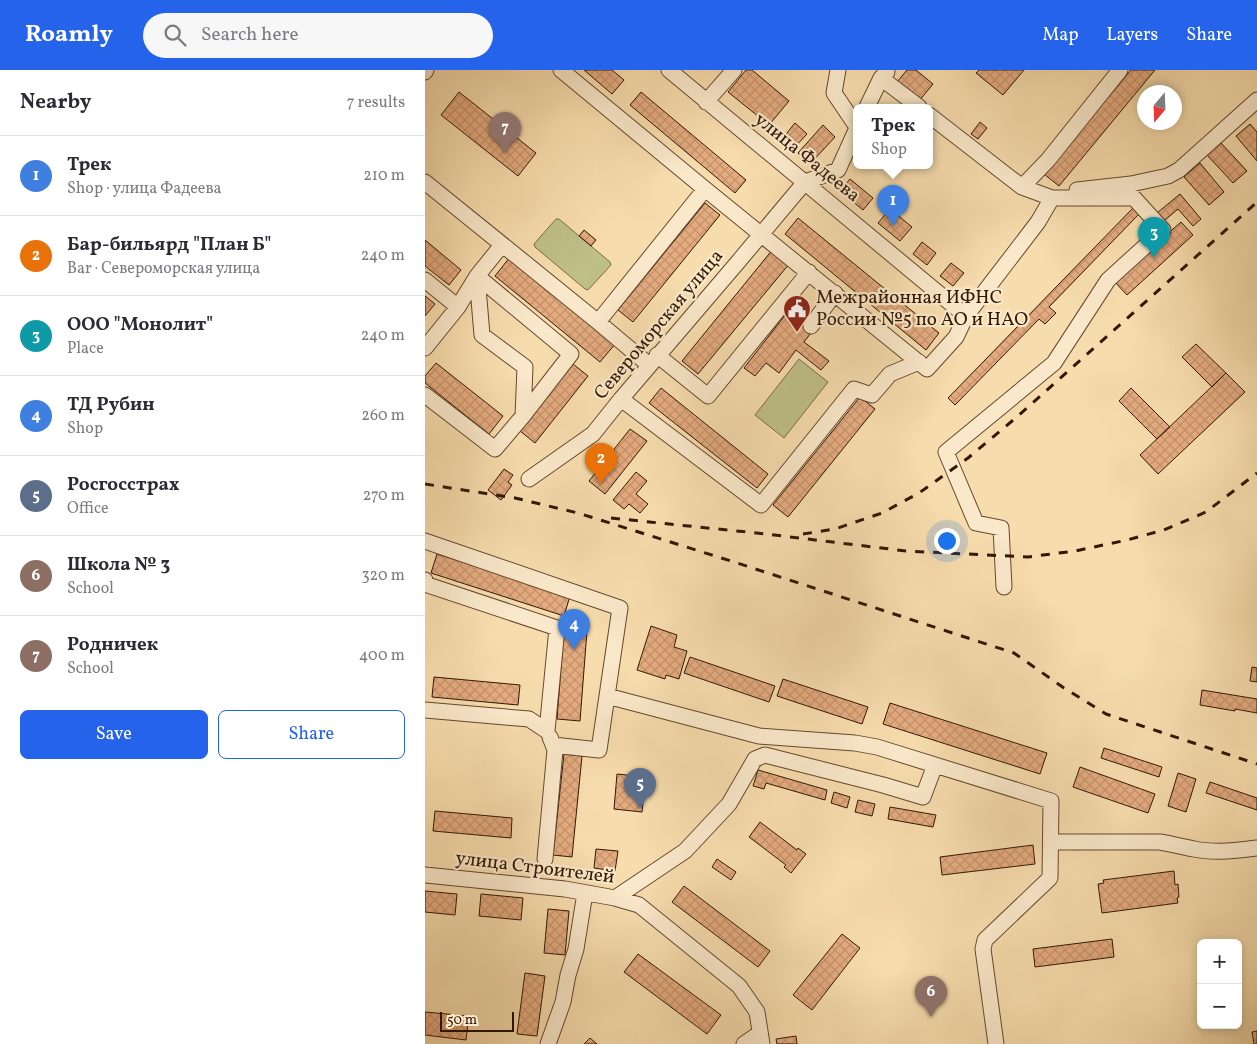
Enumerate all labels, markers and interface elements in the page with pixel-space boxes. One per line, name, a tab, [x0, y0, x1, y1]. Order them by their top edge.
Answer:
search box	[143, 13, 493, 58]
text: Roamly	[25, 18, 113, 52]
icon: search	[161, 21, 189, 49]
text: Search here	[201, 22, 298, 48]
text: Map	[1042, 23, 1078, 48]
text: Layers	[1106, 23, 1158, 48]
text: Share	[1186, 23, 1232, 48]
north arrow	[1137, 85, 1182, 130]
text: Nearby	[20, 88, 91, 117]
text: 7 results	[347, 92, 405, 114]
popup	[853, 104, 933, 169]
street label: улица Фадеева	[749, 107, 865, 209]
pin: 7	[489, 112, 521, 153]
text: Трек	[871, 113, 915, 139]
text: Shop	[871, 139, 907, 161]
text: Трек	[67, 152, 111, 178]
text: 1	[33, 165, 39, 187]
text: 210 m	[363, 165, 405, 187]
text: Shop · улица Фадеева	[67, 178, 221, 200]
pin: 1	[877, 185, 909, 226]
pin: 3	[1138, 217, 1170, 258]
text: Бар-бильярд "План Б"	[67, 232, 272, 258]
street label: Североморская улица	[588, 244, 730, 406]
text: 2	[32, 245, 40, 267]
text: 240 m	[361, 245, 405, 267]
text: Bar · Североморская улица	[67, 258, 260, 280]
place label: Межрайонная ИФНС России №5 по АО и НАО	[816, 285, 1028, 333]
public building icon: Межрайонная ИФНС России №5 по АО и НАО	[782, 294, 812, 333]
text: ООО "Монолит"	[67, 312, 213, 338]
text: 3	[32, 325, 40, 347]
text: 240 m	[361, 325, 405, 347]
text: Place	[67, 338, 104, 360]
text: ТД Рубин	[67, 392, 155, 418]
text: 4	[31, 405, 41, 427]
text: 260 m	[361, 405, 405, 427]
text: Shop	[67, 418, 103, 440]
pin: 2	[585, 443, 617, 484]
text: Росгосстрах	[67, 472, 179, 498]
text: 5	[32, 485, 40, 507]
text: 270 m	[363, 485, 405, 507]
text: Office	[67, 498, 109, 520]
your location	[934, 528, 960, 554]
text: Школа № 3	[67, 552, 170, 578]
text: 6	[32, 565, 40, 587]
text: 320 m	[361, 565, 405, 587]
text: School	[67, 578, 114, 600]
pin: 4	[558, 609, 590, 650]
text: Родничек	[67, 632, 158, 658]
text: 7	[32, 645, 40, 667]
text: 400 m	[359, 645, 405, 667]
text: School	[67, 658, 114, 680]
button: Save	[20, 710, 208, 759]
button: Share	[218, 710, 405, 759]
pin: 5	[624, 768, 656, 809]
street label: улица Строителей	[454, 845, 616, 891]
map controls	[1197, 939, 1242, 1029]
button: +	[1197, 939, 1242, 984]
pin: 6	[915, 976, 947, 1017]
button: −	[1197, 984, 1242, 1029]
scale bar	[440, 1009, 514, 1032]
text: 50 m	[447, 1011, 477, 1030]

